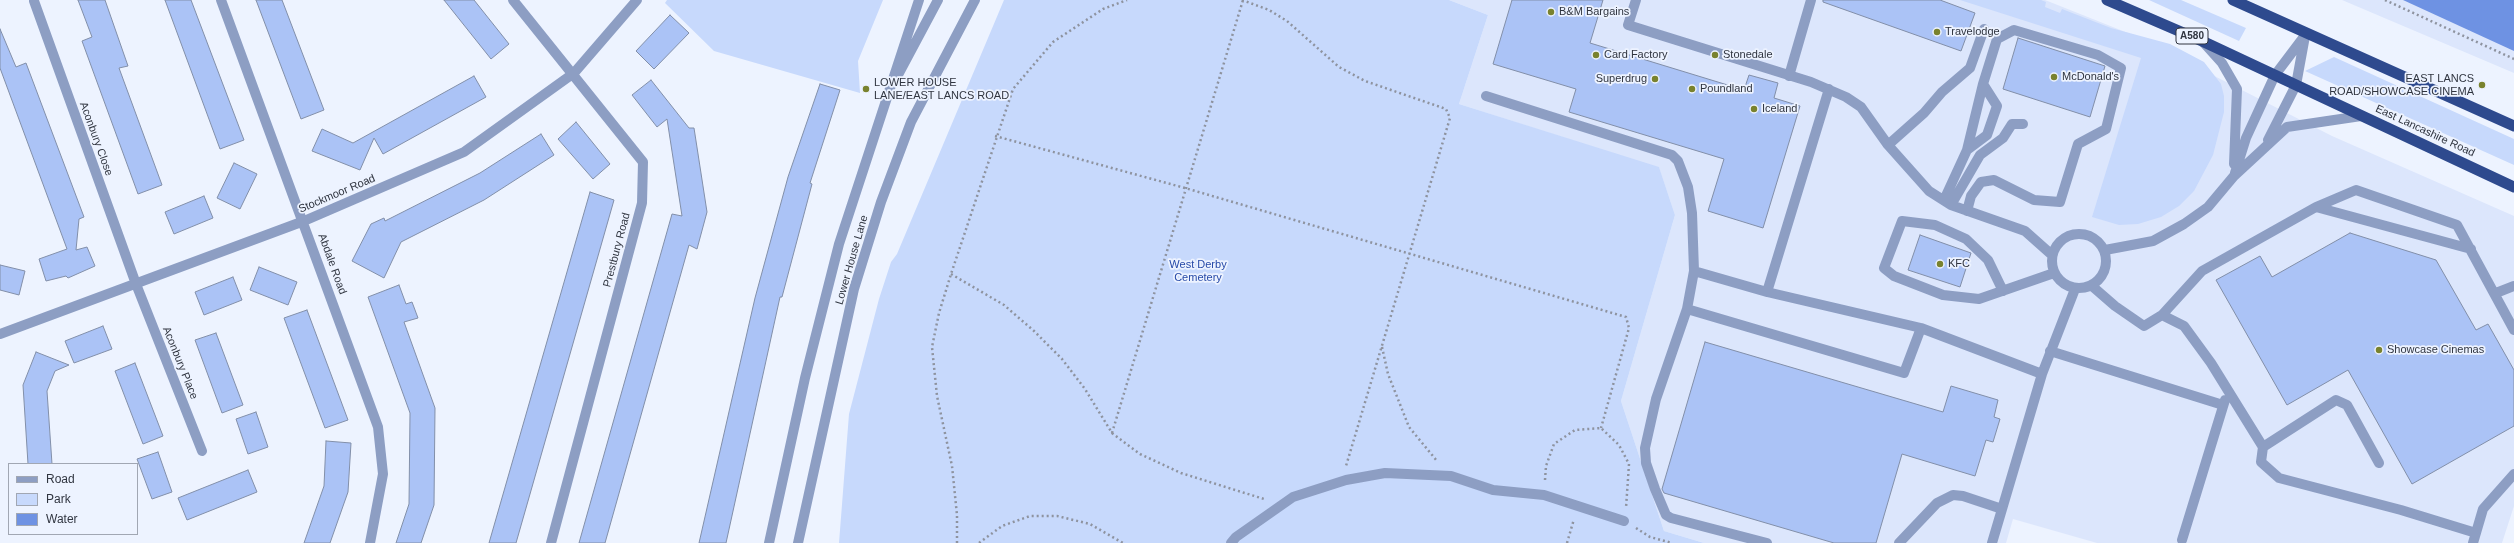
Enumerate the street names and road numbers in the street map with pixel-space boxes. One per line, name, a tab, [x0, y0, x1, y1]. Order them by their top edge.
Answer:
road number: A580	[2176, 28, 2208, 44]
street label: Aconbury Close	[77, 100, 115, 178]
street label: East Lancashire Road	[2373, 102, 2477, 160]
street label: Stockmoor Road	[297, 172, 377, 216]
street label: Prestbury Road	[601, 211, 633, 289]
street label: Lower House Lane	[833, 214, 871, 306]
street label: Abdale Road	[315, 232, 349, 296]
street label: Aconbury Place	[159, 325, 201, 401]

